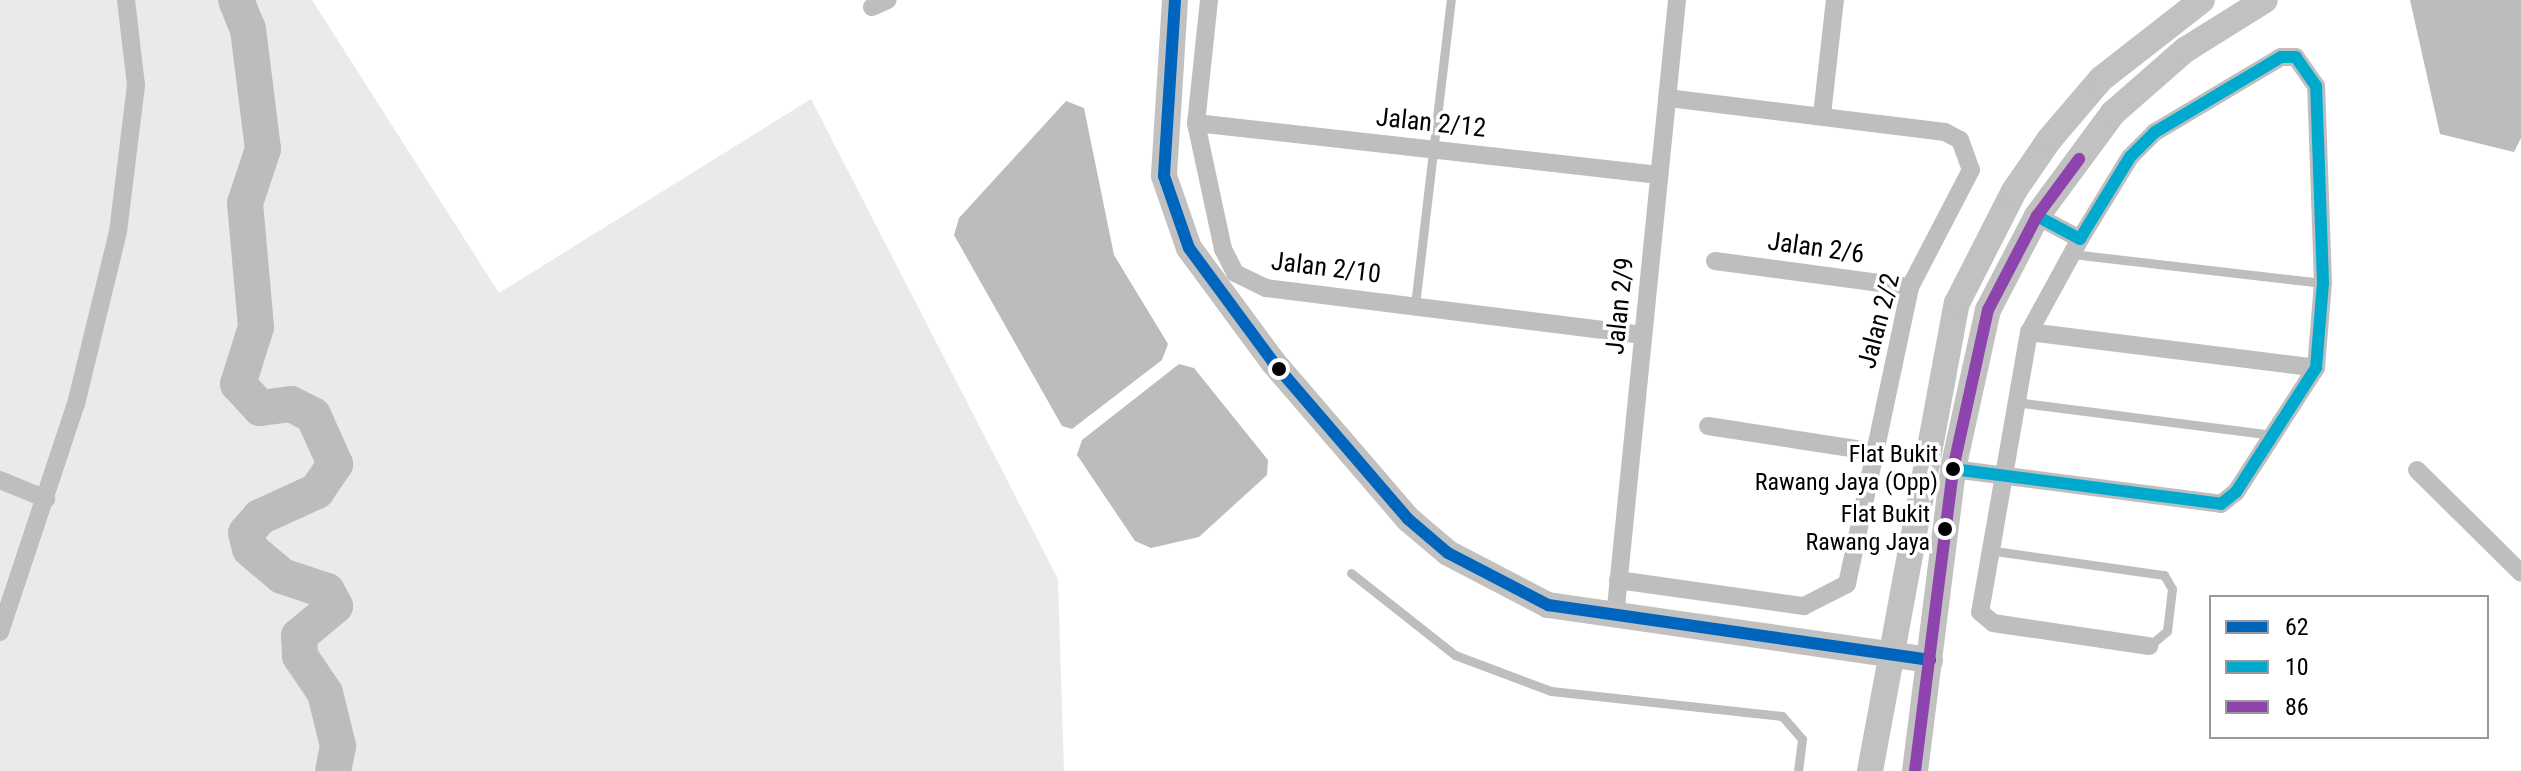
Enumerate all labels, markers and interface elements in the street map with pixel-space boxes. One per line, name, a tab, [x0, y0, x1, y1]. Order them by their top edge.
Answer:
street label: Jalan 2/12	[1375, 102, 1487, 144]
street label: Jalan 2/6	[1766, 226, 1866, 270]
street label: Jalan 2/10	[1269, 246, 1383, 290]
street label: Jalan 2/9	[1599, 256, 1641, 356]
street label: Jalan 2/2	[1851, 270, 1907, 372]
unlabelled marker	[1271, 361, 1287, 377]
place label: Flat Bukit Rawang Jaya (Opp)	[1755, 441, 1938, 497]
marker: Flat Bukit Rawang Jaya (Opp)	[1945, 461, 1961, 477]
place label: Flat Bukit Rawang Jaya	[1805, 501, 1930, 557]
marker: Flat Bukit Rawang Jaya	[1937, 521, 1953, 537]
legend	[2209, 595, 2489, 739]
text: 62	[2285, 613, 2309, 641]
text: 10	[2285, 653, 2309, 681]
text: 86	[2285, 693, 2309, 721]

